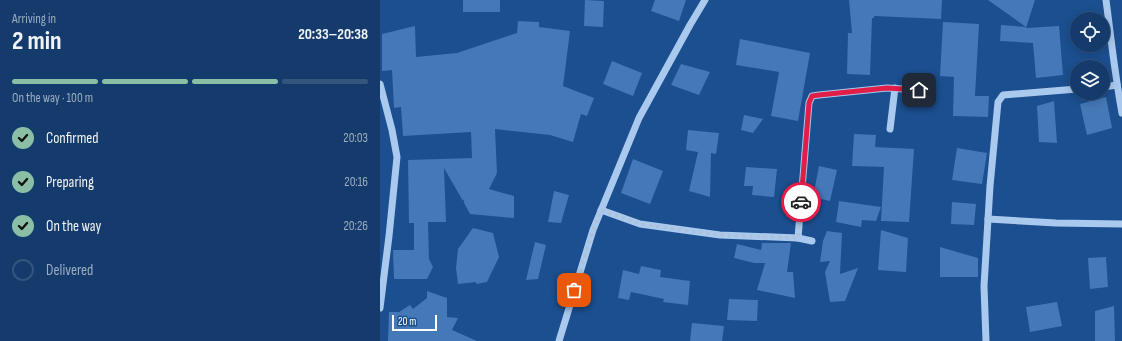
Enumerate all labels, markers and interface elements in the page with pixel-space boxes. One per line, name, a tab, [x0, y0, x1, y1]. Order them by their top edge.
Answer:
text: Arriving in	[12, 11, 56, 27]
map controls	[1070, 12, 1110, 100]
button: locate	[1070, 12, 1110, 52]
text: 20:33–20:38	[298, 25, 368, 44]
text: 2 min	[12, 26, 62, 57]
button: layers	[1070, 60, 1110, 100]
pin	[902, 73, 936, 107]
icon: home	[908, 79, 930, 101]
text: On the way · 100 m	[12, 90, 93, 106]
icon: check	[12, 127, 34, 149]
text: Confirmed	[46, 129, 99, 148]
text: 20:03	[343, 130, 368, 146]
icon: check	[12, 171, 34, 193]
text: Preparing	[46, 173, 94, 192]
text: 20:16	[344, 174, 368, 190]
courier	[781, 182, 821, 222]
icon: car	[790, 191, 812, 213]
icon: check	[12, 215, 34, 237]
text: On the way	[46, 217, 101, 236]
text: 20:26	[343, 218, 368, 234]
text: Delivered	[46, 261, 93, 280]
pin	[557, 273, 591, 307]
icon: bag	[563, 279, 585, 301]
scale bar	[392, 313, 437, 332]
text: 20 m	[398, 315, 416, 328]

